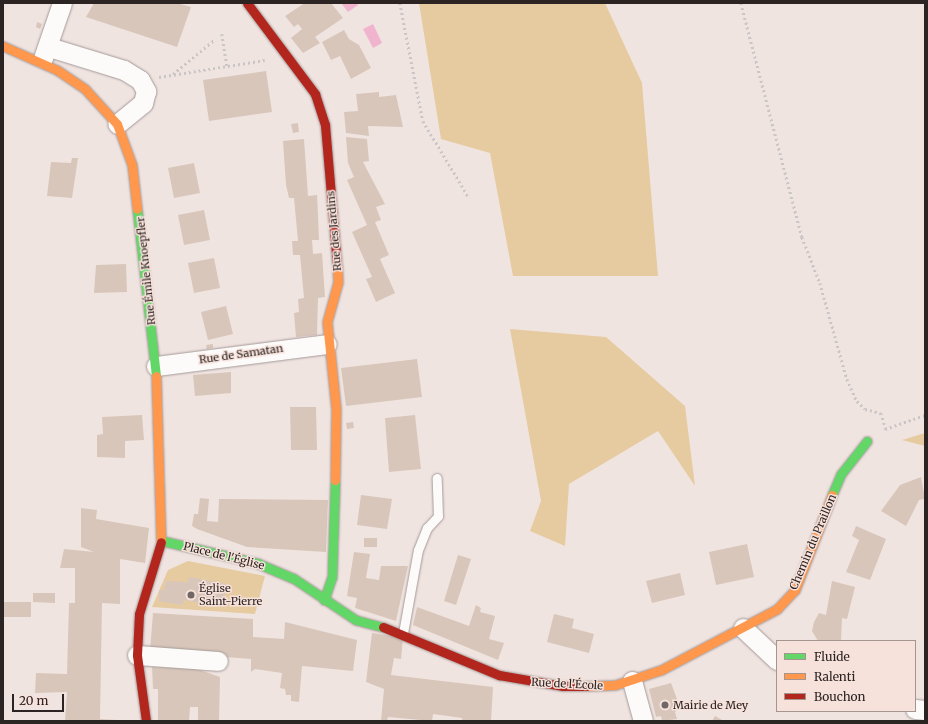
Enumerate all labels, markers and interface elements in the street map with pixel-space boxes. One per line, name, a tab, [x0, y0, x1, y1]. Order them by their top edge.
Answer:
street label: Rue des Jardins	[324, 190, 344, 272]
street label: Rue Émile Knoepfler	[134, 216, 158, 326]
street label: Rue de Samatan	[198, 342, 284, 366]
street label: Chemin du Praillon	[787, 492, 839, 592]
street label: Place de l'Église	[182, 540, 266, 572]
place label: Église Saint-Pierre	[199, 582, 262, 608]
marker: Église Saint-Pierre	[186, 590, 196, 600]
legend	[776, 640, 916, 712]
text: Fluide	[814, 649, 850, 664]
text: Ralenti	[814, 669, 855, 684]
street label: Rue de l'École	[531, 676, 603, 692]
scale bar	[14, 686, 66, 712]
text: Bouchon	[814, 689, 866, 704]
text: 20 m	[19, 693, 48, 708]
place label: Mairie de Mey	[673, 698, 748, 712]
marker: Mairie de Mey	[660, 700, 670, 710]

